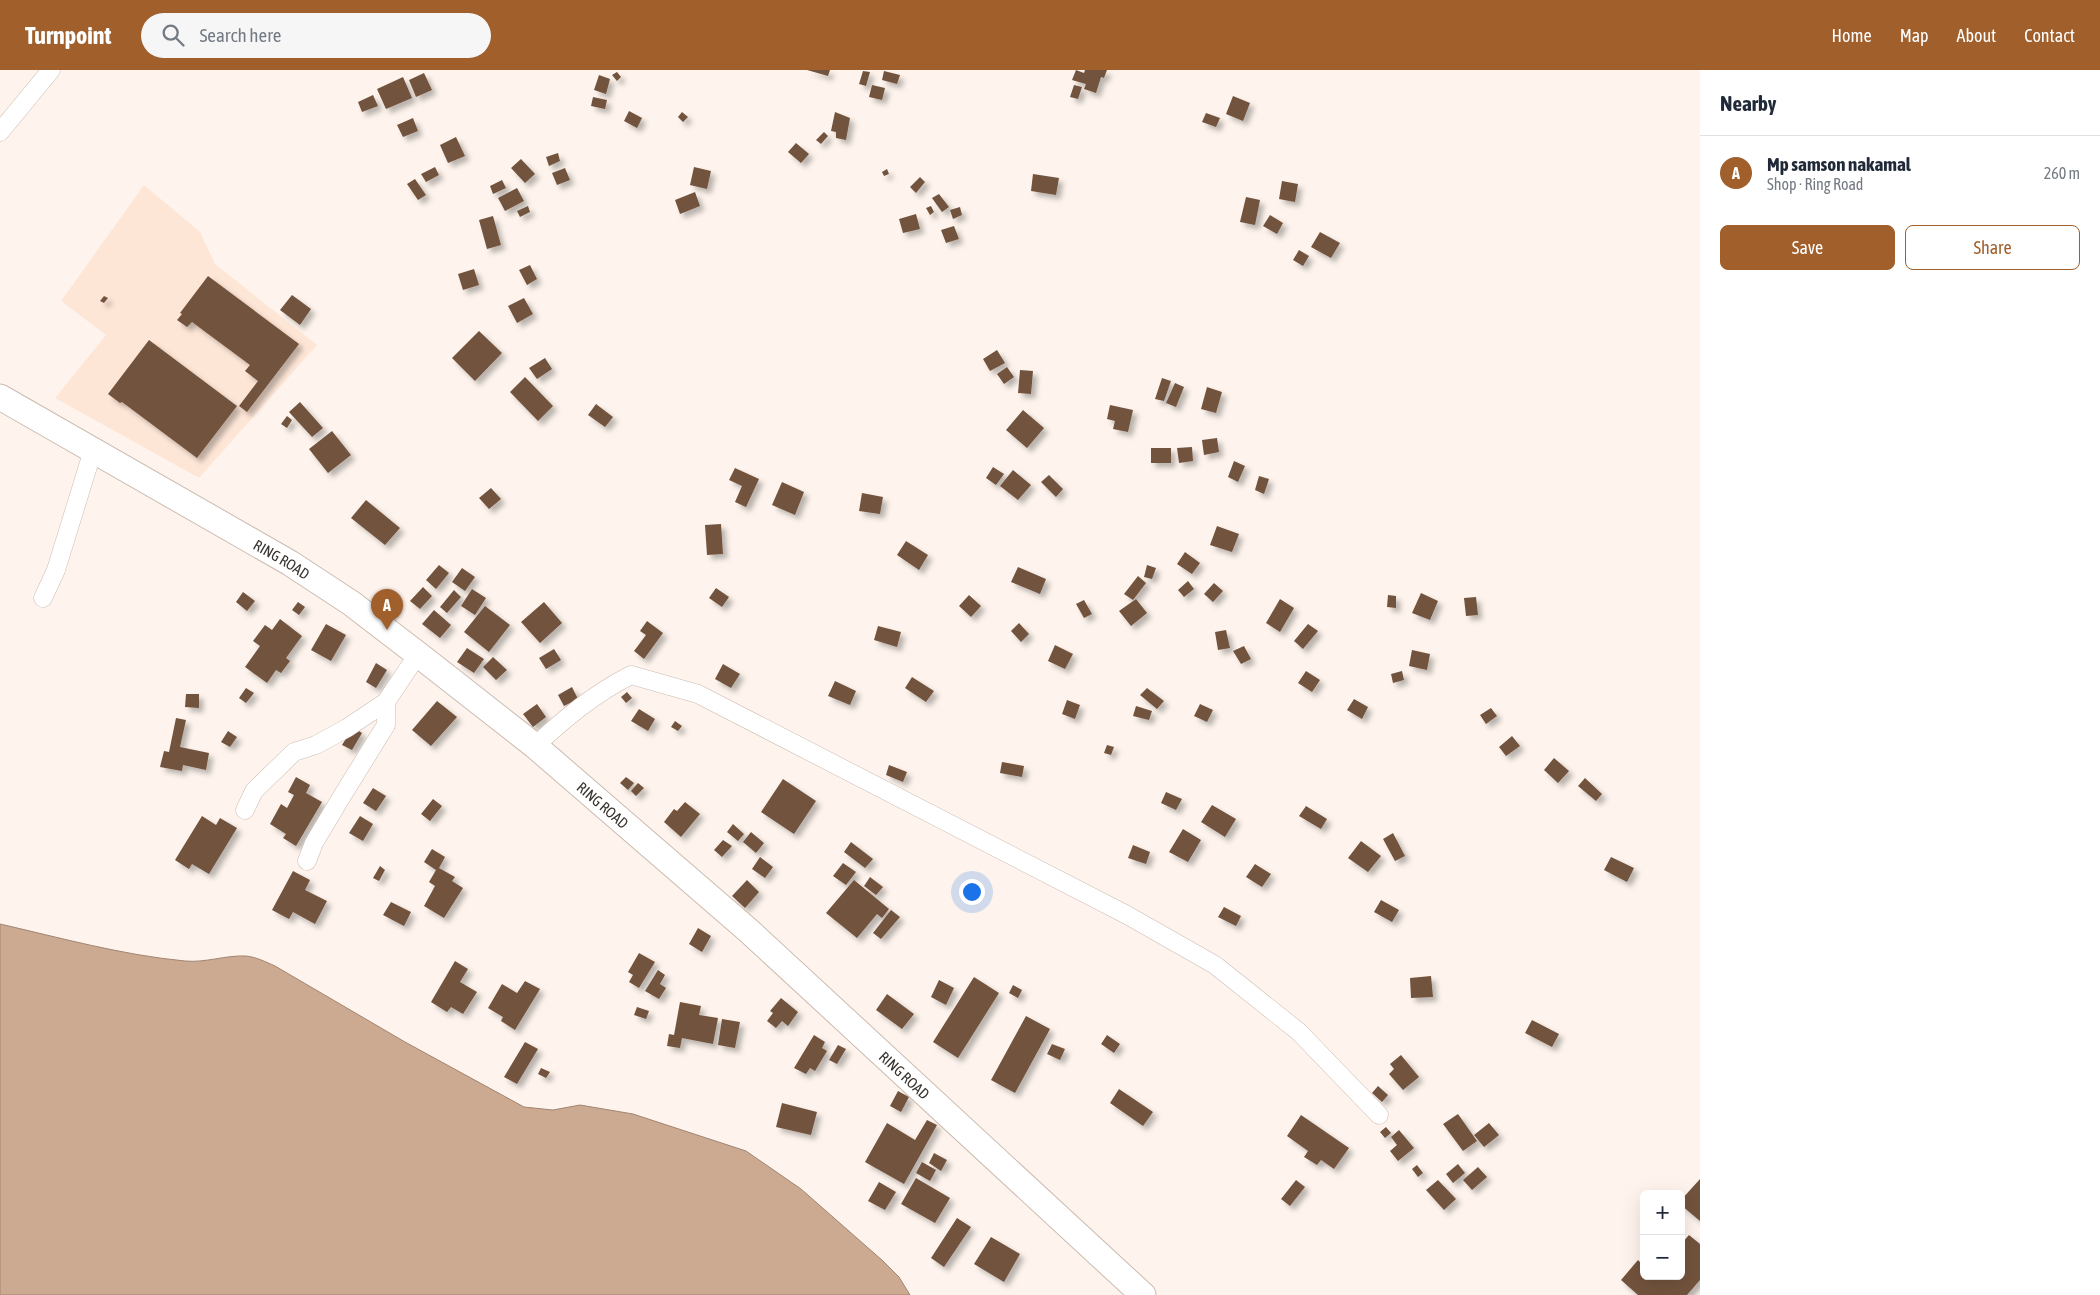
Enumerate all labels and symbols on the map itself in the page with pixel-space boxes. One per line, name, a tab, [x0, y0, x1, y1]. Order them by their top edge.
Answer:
street label: RING ROAD	[251, 536, 313, 582]
pin: A	[371, 589, 403, 630]
street label: RING ROAD	[574, 778, 632, 832]
your location	[959, 879, 985, 905]
street label: RING ROAD	[876, 1048, 933, 1102]

